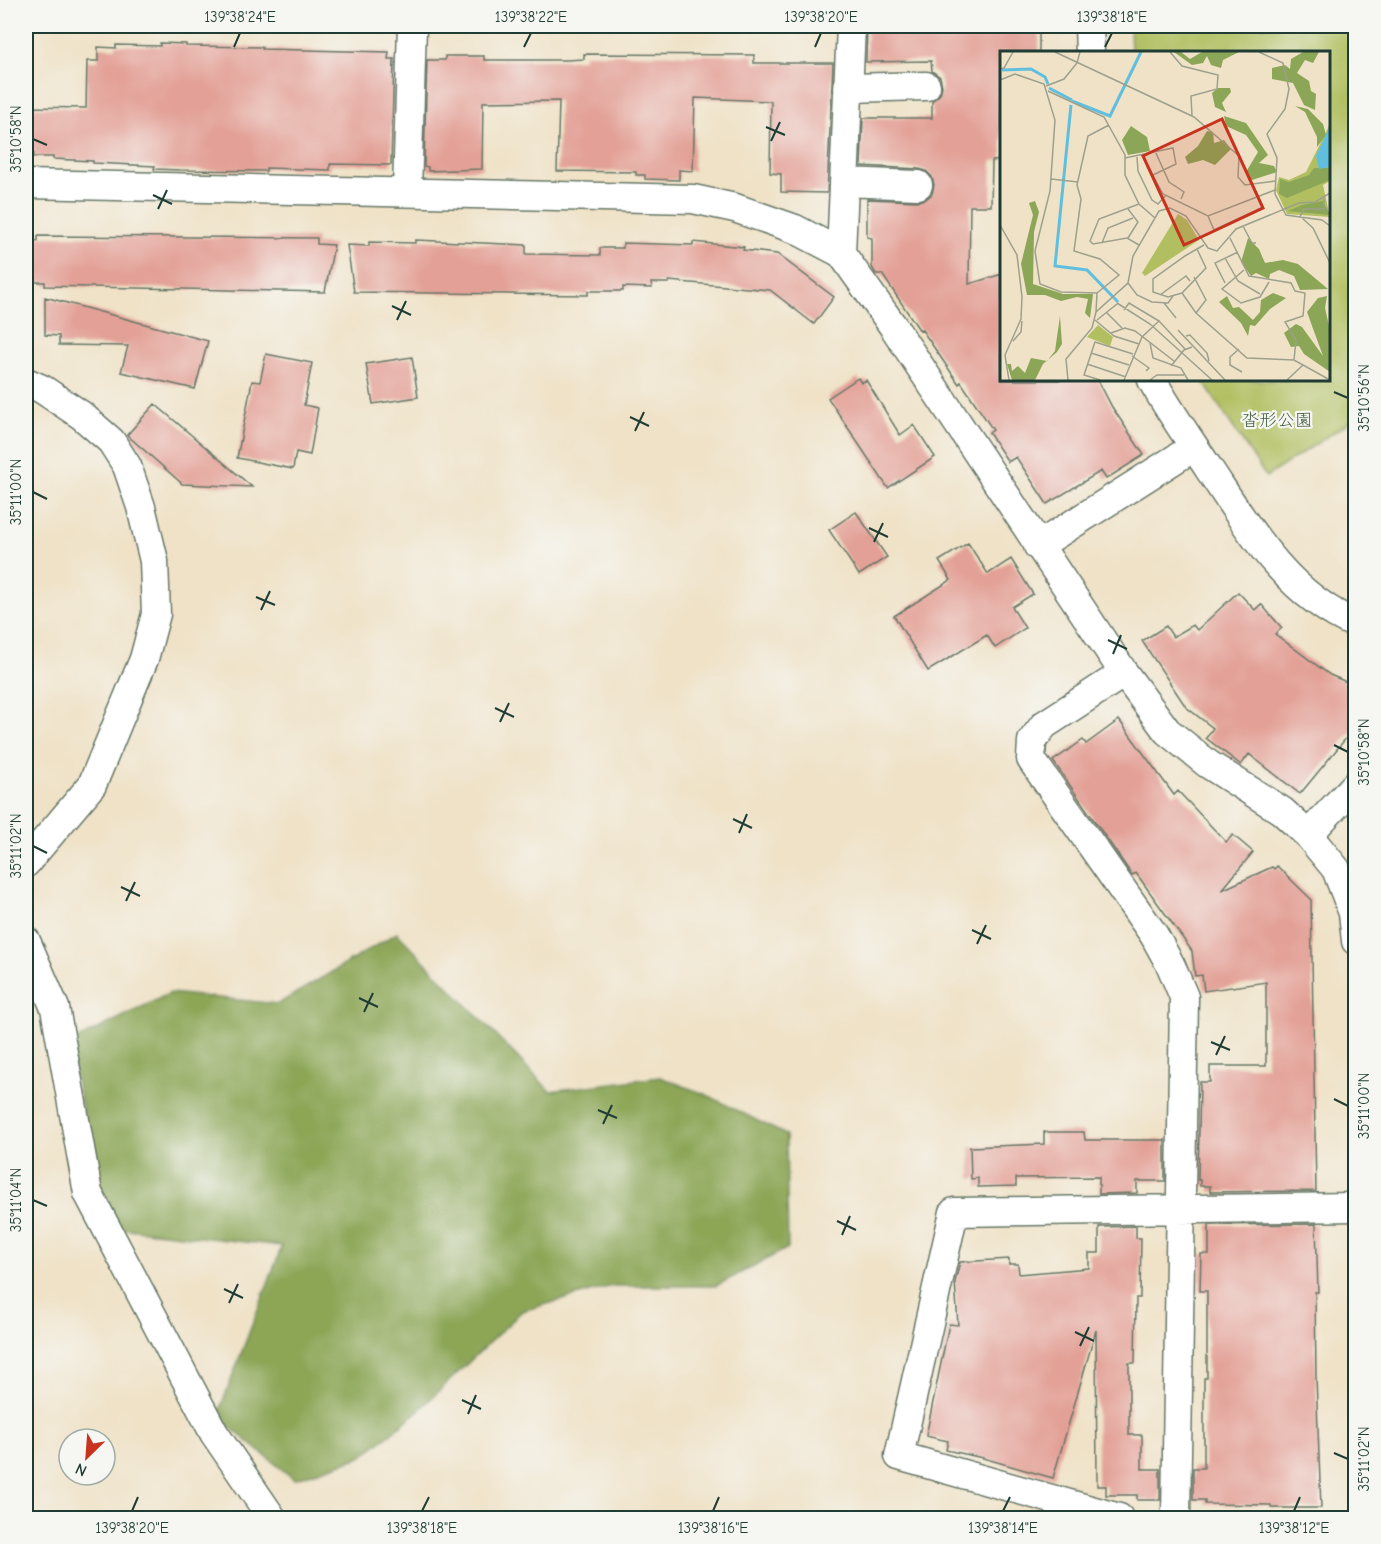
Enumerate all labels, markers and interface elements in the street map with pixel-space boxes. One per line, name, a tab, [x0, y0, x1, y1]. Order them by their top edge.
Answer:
text: 139°38'24"E	[204, 8, 276, 26]
text: 139°38'22"E	[495, 8, 567, 26]
text: 139°38'20"E	[784, 8, 858, 26]
text: 139°38'18"E	[1077, 8, 1147, 26]
inset map	[1000, 51, 1330, 381]
text: 35°10'58"N	[7, 105, 25, 173]
text: 35°10'56"N	[1355, 364, 1373, 432]
park label: 沓形公園	[1241, 410, 1313, 431]
text: 35°11'00"N	[7, 459, 25, 525]
text: 35°10'58"N	[1355, 718, 1373, 786]
text: 35°11'02"N	[7, 813, 25, 879]
text: 35°11'00"N	[1355, 1073, 1373, 1139]
text: 35°11'04"N	[7, 1168, 25, 1232]
text: 35°11'02"N	[1355, 1426, 1373, 1492]
north arrow	[57, 1427, 117, 1487]
text: N	[73, 1459, 90, 1480]
text: 139°38'20"E	[95, 1519, 169, 1537]
text: 139°38'18"E	[387, 1519, 457, 1537]
text: 139°38'16"E	[678, 1519, 748, 1537]
text: 139°38'14"E	[968, 1519, 1038, 1537]
text: 139°38'12"E	[1259, 1519, 1329, 1537]

